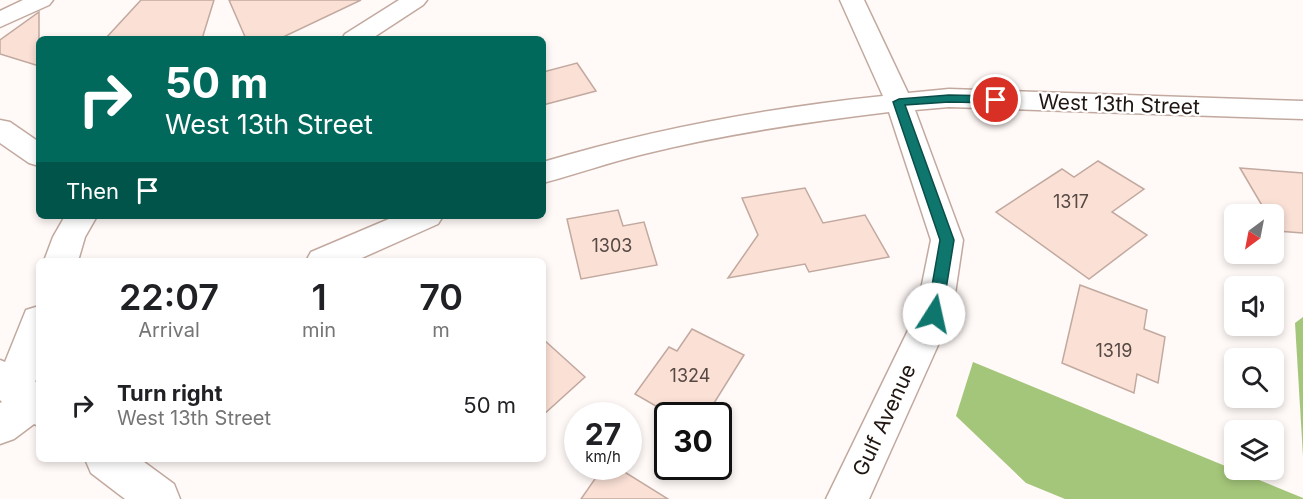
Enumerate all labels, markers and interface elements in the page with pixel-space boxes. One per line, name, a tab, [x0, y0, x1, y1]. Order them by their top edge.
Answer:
text: 50 m	[165, 57, 268, 108]
icon: right	[66, 60, 144, 138]
pin	[970, 74, 1021, 125]
icon: arrive	[979, 83, 1012, 116]
street label: West 13th Street	[1038, 89, 1200, 119]
text: West 13th Street	[165, 108, 373, 141]
icon: arrive	[131, 174, 164, 207]
text: Then	[66, 178, 119, 204]
house number: 1317	[1053, 191, 1089, 212]
north arrow	[1224, 204, 1284, 264]
map controls	[1224, 204, 1284, 480]
house number: 1303	[592, 235, 632, 256]
text: 22:07	[119, 275, 219, 319]
text: 1	[311, 275, 327, 319]
text: 70	[419, 275, 463, 319]
button: sound	[1224, 276, 1284, 336]
position arrow	[902, 282, 966, 346]
text: Arrival	[138, 318, 200, 342]
text: min	[302, 318, 336, 342]
text: m	[432, 318, 450, 342]
house number: 1319	[1096, 340, 1132, 361]
button: search	[1224, 348, 1284, 408]
street label: Gulf Avenue	[847, 360, 921, 480]
house number: 1324	[670, 365, 710, 386]
text: Turn right	[117, 380, 223, 406]
icon: right	[66, 389, 99, 422]
text: 50 m	[463, 392, 516, 418]
speed limit sign: 30	[654, 402, 732, 480]
text: West 13th Street	[117, 406, 271, 430]
text: 27	[585, 416, 621, 452]
button: layers	[1224, 420, 1284, 480]
text: km/h	[585, 447, 621, 466]

